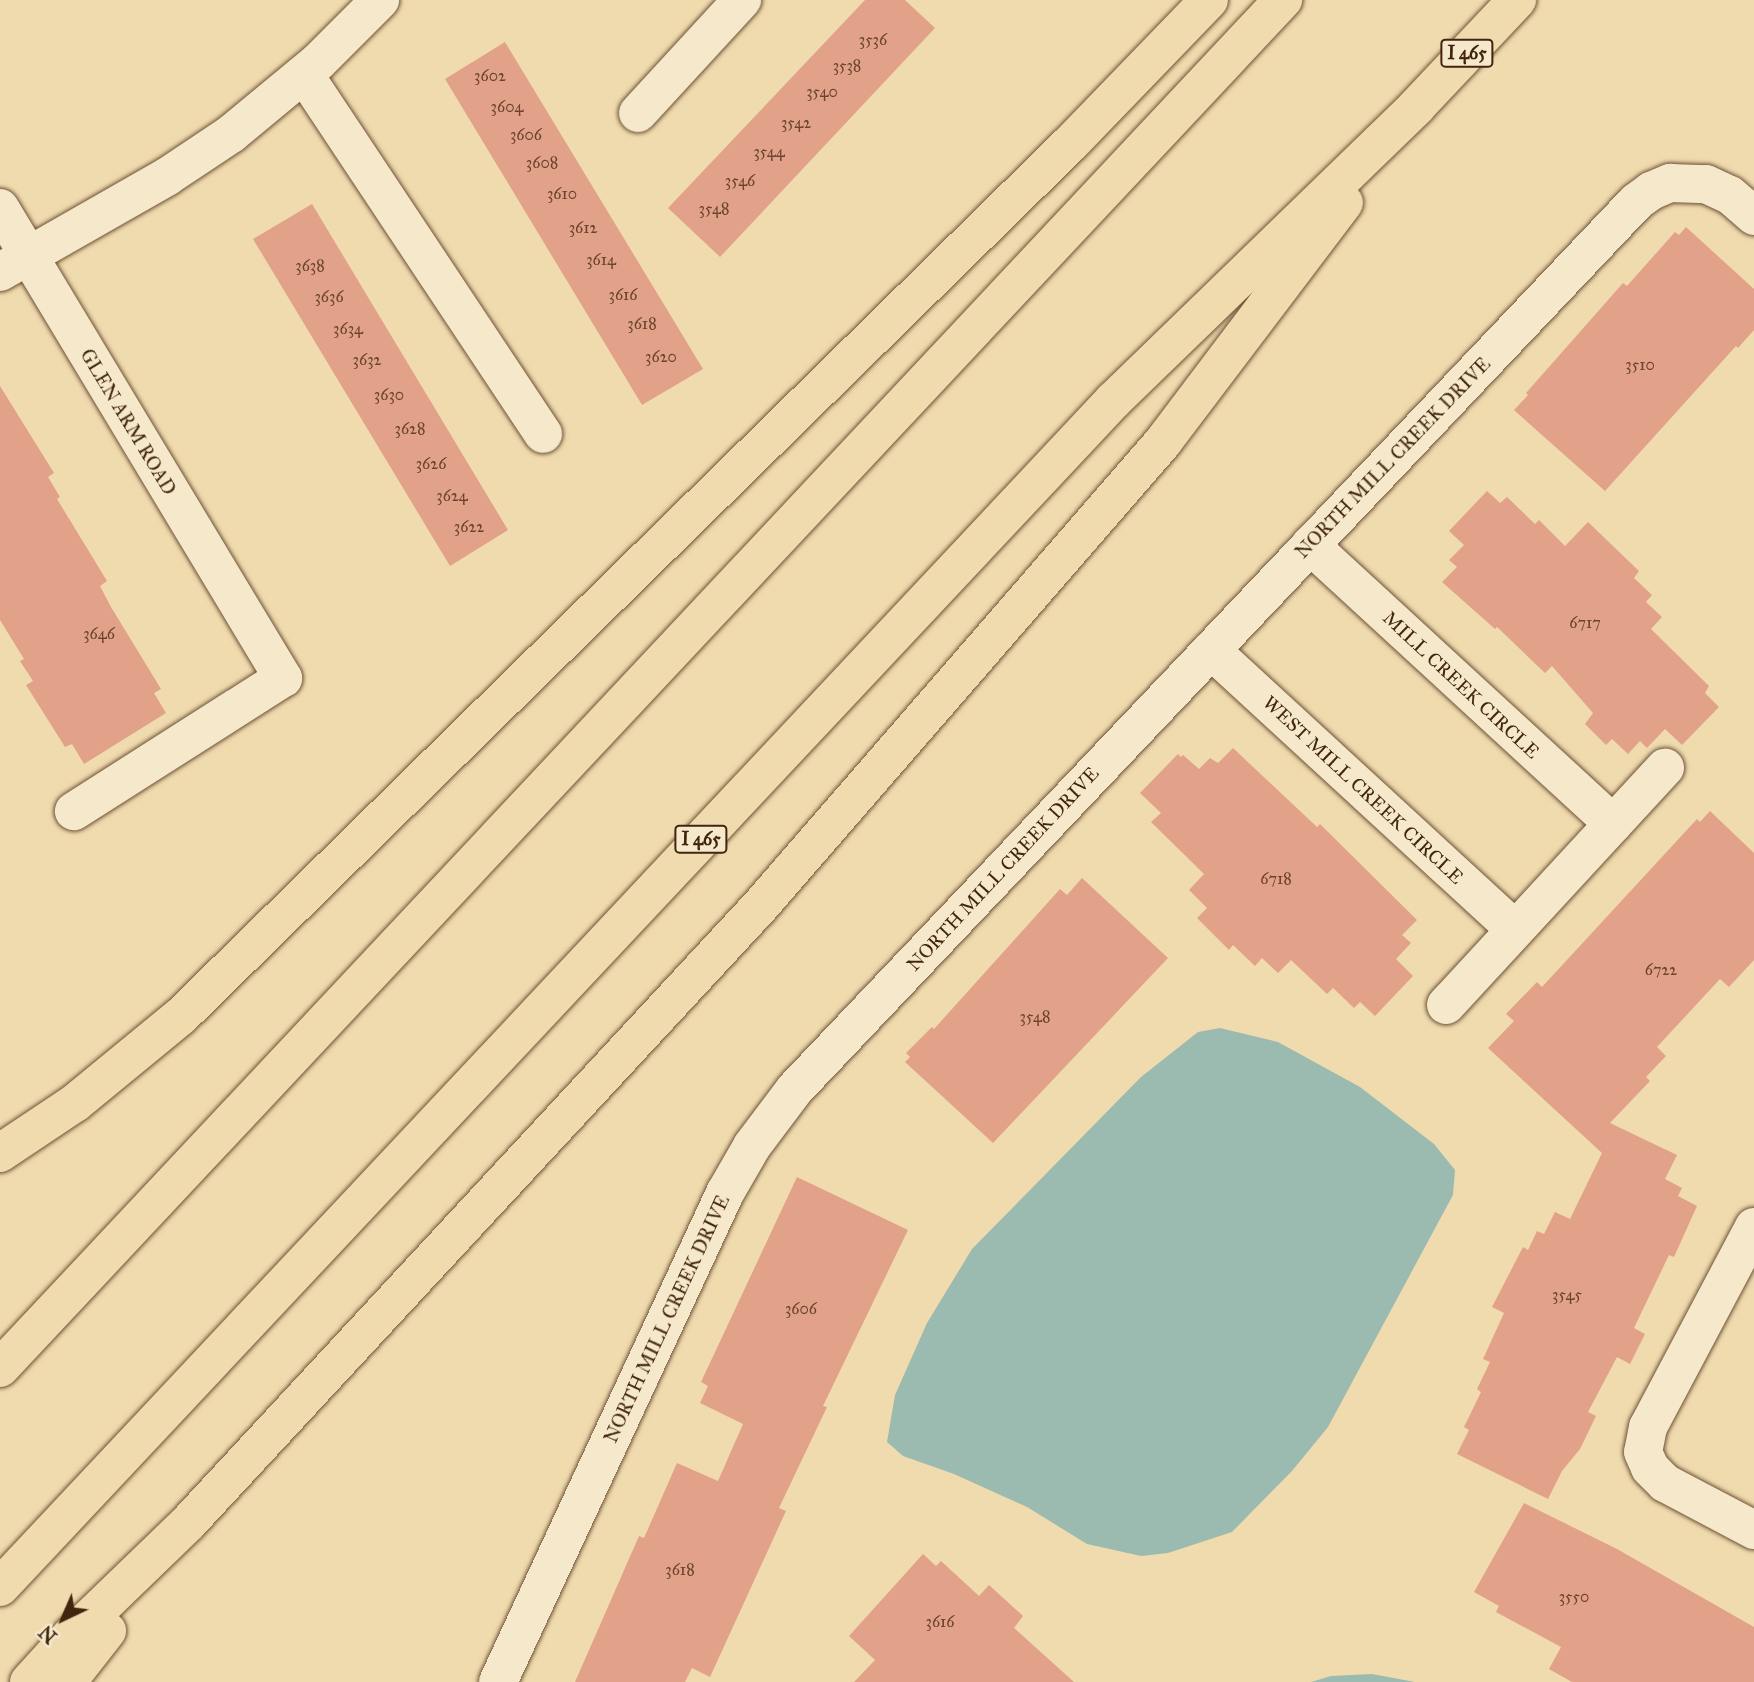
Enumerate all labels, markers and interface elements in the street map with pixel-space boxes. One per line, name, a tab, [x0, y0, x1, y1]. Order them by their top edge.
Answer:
house number: 3536	[859, 30, 887, 50]
road number: I 465	[1439, 38, 1495, 68]
house number: 3538	[833, 56, 861, 76]
house number: 3602	[474, 66, 506, 86]
house number: 3540	[806, 82, 838, 102]
house number: 3604	[491, 97, 523, 117]
house number: 3542	[781, 113, 811, 133]
house number: 3606	[510, 125, 542, 145]
house number: 3544	[753, 142, 785, 162]
house number: 3608	[526, 153, 558, 173]
house number: 3546	[725, 171, 755, 191]
house number: 3610	[547, 184, 577, 204]
house number: 3548	[699, 199, 729, 219]
house number: 3612	[569, 218, 597, 238]
house number: 3614	[586, 250, 616, 270]
house number: 3638	[295, 256, 325, 276]
house number: 3616	[609, 285, 637, 305]
house number: 3636	[314, 287, 344, 307]
house number: 3618	[627, 314, 657, 334]
house number: 3634	[333, 319, 363, 339]
street label: GLEN ARM ROAD	[75, 345, 181, 499]
house number: 3620	[645, 347, 677, 367]
house number: 3632	[353, 350, 381, 370]
street label: NORTH MILL CREEK DRIVE	[1291, 353, 1495, 563]
house number: 3510	[1625, 355, 1655, 375]
house number: 3630	[374, 385, 404, 405]
house number: 3628	[394, 419, 426, 439]
house number: 3626	[416, 454, 446, 474]
house number: 3624	[436, 486, 468, 506]
house number: 3622	[454, 517, 484, 537]
street label: MILL CREEK CIRCLE	[1378, 607, 1544, 763]
house number: 6717	[1569, 613, 1601, 633]
house number: 3646	[83, 624, 115, 644]
street label: WEST MILL CREEK CIRCLE	[1258, 691, 1468, 889]
street label: NORTH MILL CREEK DRIVE	[902, 762, 1104, 976]
road number: I 465	[673, 824, 729, 854]
house number: 6718	[1260, 869, 1292, 889]
house number: 6722	[1645, 960, 1677, 980]
house number: 3548	[1020, 1007, 1050, 1027]
street label: NORTH MILL CREEK DRIVE	[599, 1191, 735, 1447]
house number: 3545	[1552, 1285, 1582, 1305]
house number: 3606	[785, 1299, 817, 1319]
house number: 3618	[665, 1560, 695, 1580]
north arrow	[28, 1584, 98, 1654]
house number: 3550	[1559, 1587, 1589, 1607]
house number: 3616	[926, 1612, 954, 1632]
text: N	[34, 1621, 62, 1648]

